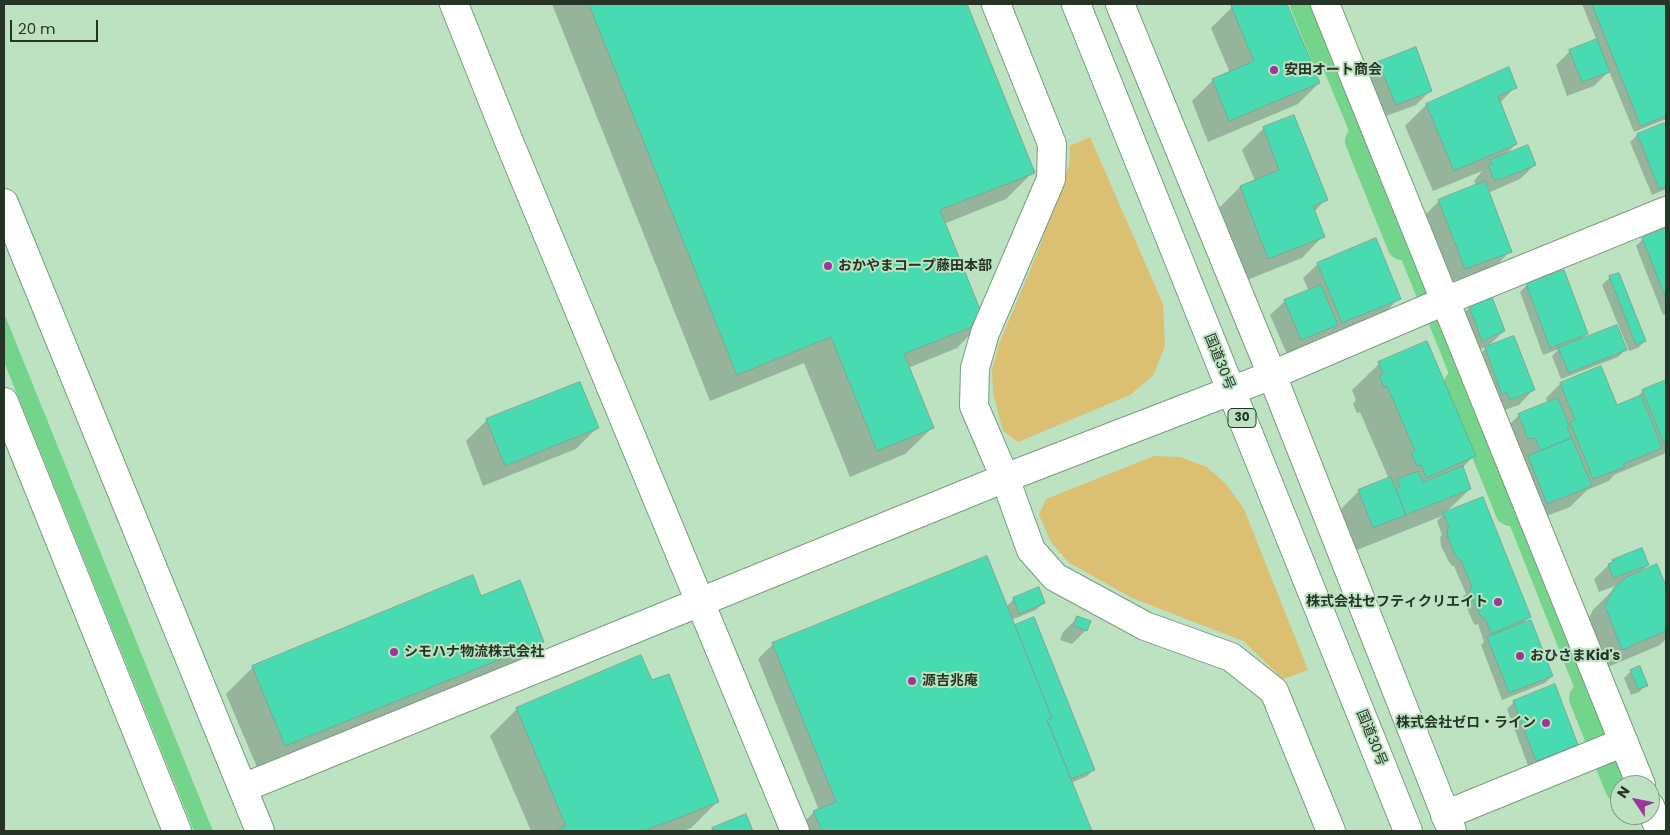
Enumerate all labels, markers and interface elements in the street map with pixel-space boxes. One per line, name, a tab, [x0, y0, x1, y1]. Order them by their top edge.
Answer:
scale bar	[12, 10, 100, 42]
text: 20 m	[18, 18, 56, 39]
place label: 安田オート商会	[1284, 62, 1382, 78]
marker: 安田オート商会	[1268, 64, 1280, 76]
place label: おかやまコープ藤田本部	[838, 258, 992, 274]
marker: おかやまコープ藤田本部	[822, 260, 834, 272]
street label: 国道30号	[1200, 331, 1238, 393]
road number: 30	[1228, 408, 1256, 428]
place label: 株式会社セフティクリエイト	[1306, 594, 1488, 610]
marker: 株式会社セフティクリエイト	[1492, 596, 1504, 608]
place label: シモハナ物流株式会社	[404, 644, 544, 660]
marker: シモハナ物流株式会社	[388, 646, 400, 658]
place label: おひさまKid's	[1530, 648, 1620, 664]
marker: おひさまKid's	[1514, 650, 1526, 662]
place label: 源吉兆庵	[922, 673, 978, 689]
marker: 源吉兆庵	[906, 675, 918, 687]
street label: 国道30号	[1352, 707, 1390, 769]
place label: 株式会社ゼロ・ライン	[1396, 715, 1536, 731]
marker: 株式会社ゼロ・ライン	[1540, 717, 1552, 729]
north arrow	[1610, 775, 1660, 825]
text: N	[1612, 782, 1635, 802]

